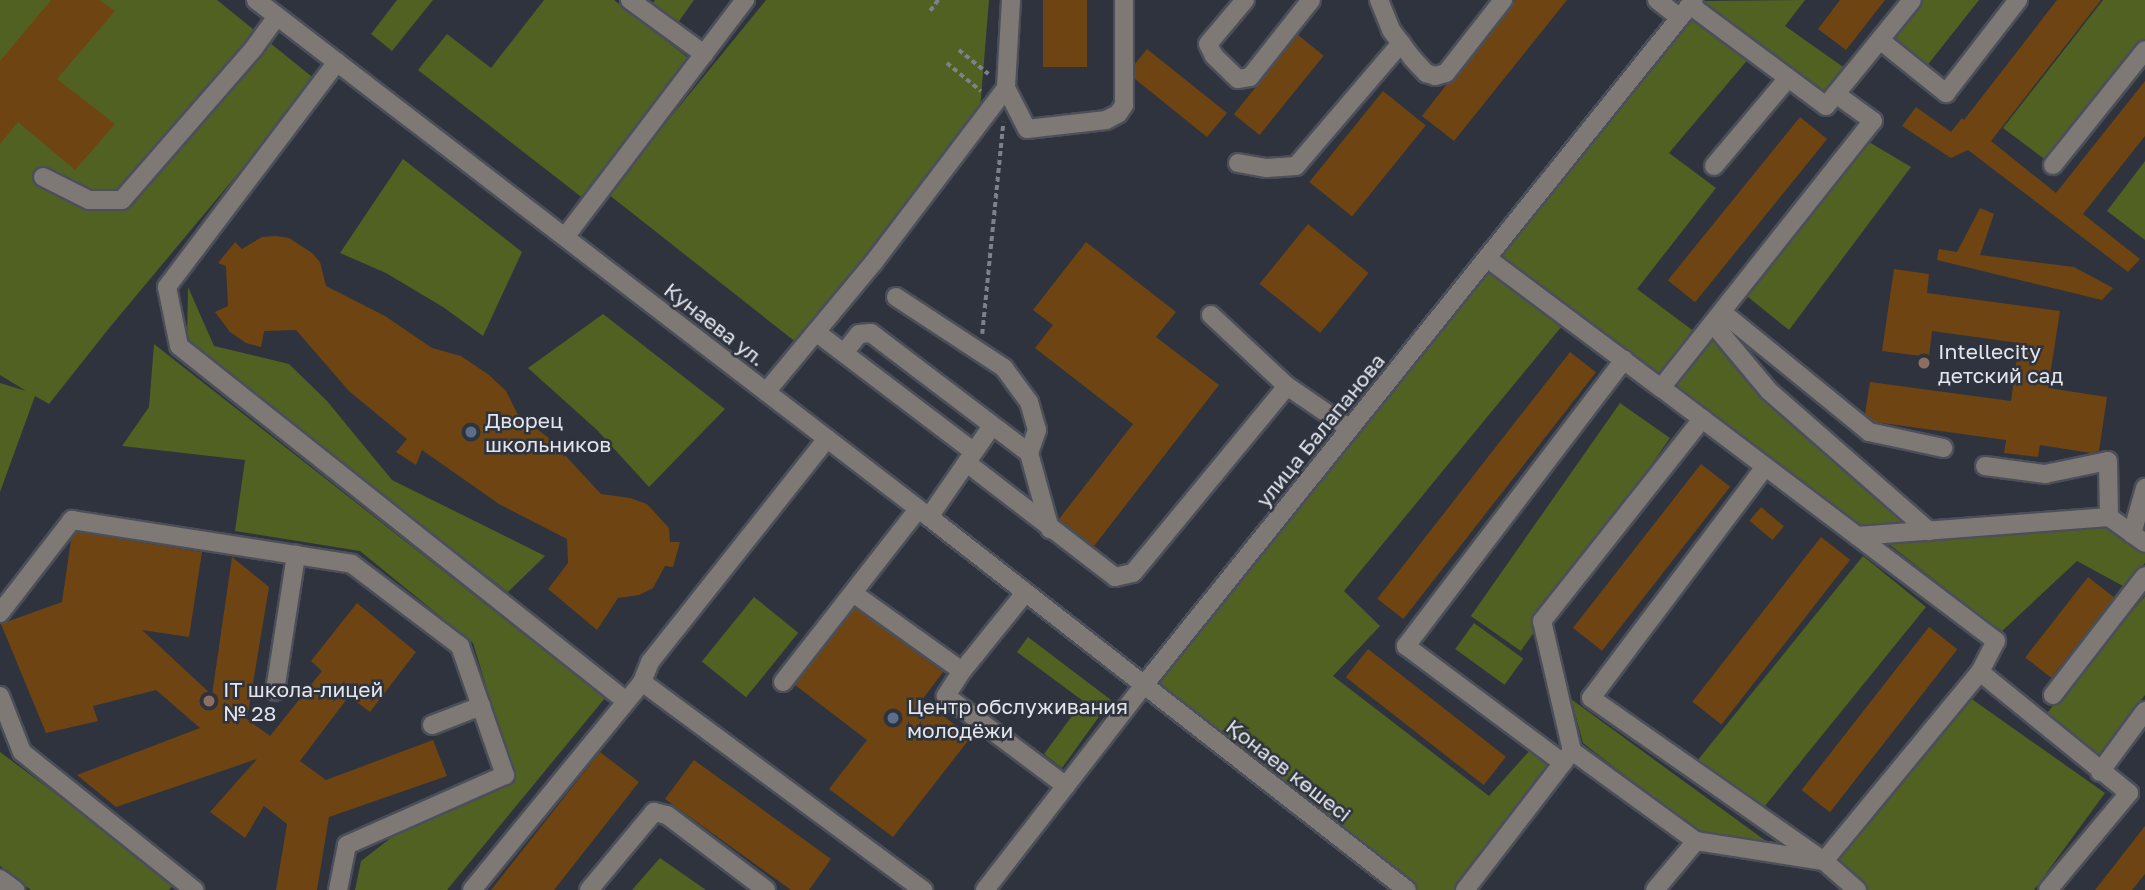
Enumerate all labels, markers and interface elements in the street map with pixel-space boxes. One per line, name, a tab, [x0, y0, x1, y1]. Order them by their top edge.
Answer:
street label: Кунаева ул.	[659, 277, 771, 371]
place label: Intellecity детский сад	[1938, 338, 2063, 388]
street label: улица Балапанова	[1250, 348, 1390, 512]
marker: Intellecity детский сад	[1916, 355, 1932, 371]
place label: Дворец школьников	[485, 407, 611, 457]
marker: Дворец школьников	[463, 424, 479, 440]
place label: IT школа-лицей № 28	[223, 676, 383, 726]
marker: IT школа-лицей № 28	[201, 693, 217, 709]
place label: Центр обслуживания молодёжи	[907, 693, 1128, 743]
marker: Центр обслуживания молодёжи	[885, 710, 901, 726]
street label: Қонаев көшесі	[1221, 713, 1357, 827]

